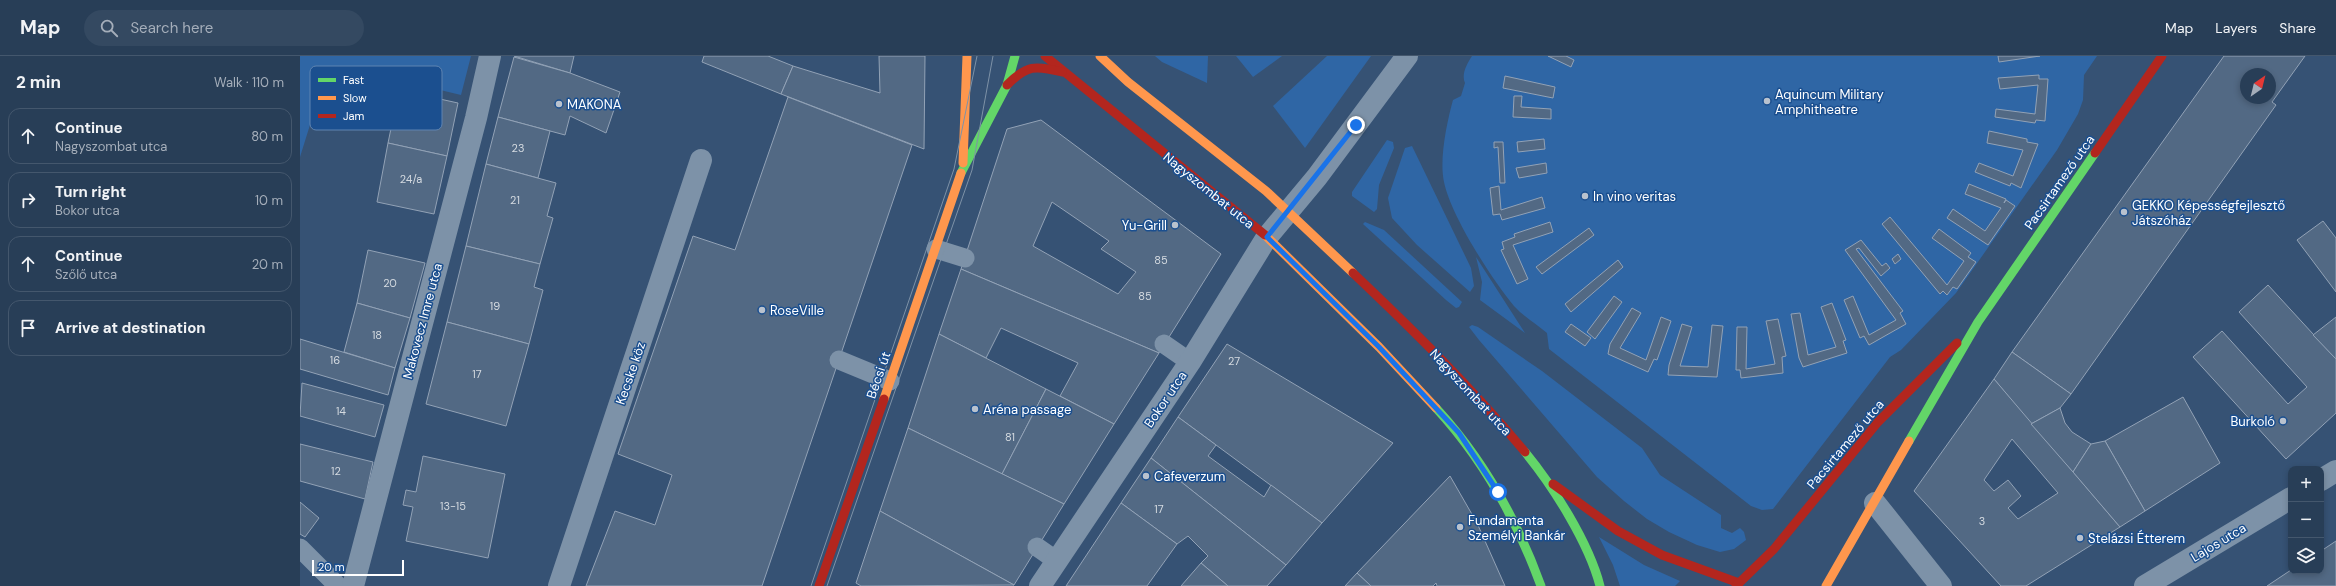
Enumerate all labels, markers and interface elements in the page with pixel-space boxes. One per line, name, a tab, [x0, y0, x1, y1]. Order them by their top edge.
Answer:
search box	[84, 10, 364, 46]
text: Map	[20, 15, 60, 40]
icon: search	[98, 17, 120, 39]
text: Search here	[130, 18, 213, 38]
text: Map	[2165, 19, 2193, 37]
text: Layers	[2215, 19, 2257, 37]
text: Share	[2279, 19, 2316, 37]
legend	[310, 66, 442, 130]
north arrow	[2240, 68, 2276, 104]
text: 2 min	[16, 71, 61, 93]
text: Fast	[343, 73, 364, 87]
text: Walk · 110 m	[214, 74, 284, 91]
place label: Aquincum Military Amphitheatre	[1775, 86, 1884, 118]
text: Slow	[343, 91, 367, 105]
place label: MAKONA	[567, 96, 622, 113]
marker: Aquincum Military Amphitheatre	[1762, 96, 1772, 106]
marker: MAKONA	[554, 99, 564, 109]
text: Jam	[343, 109, 364, 123]
route end	[1347, 116, 1365, 134]
text: Continue	[55, 118, 123, 138]
icon: ahead	[17, 125, 39, 147]
text: 80 m	[251, 128, 283, 145]
street label: Pacsirtamező utca	[2021, 132, 2098, 233]
text: Nagyszombat utca	[55, 138, 167, 155]
house number: 23	[512, 141, 524, 155]
street label: Nagyszombat utca	[1160, 148, 1258, 232]
house number: 24/a	[400, 172, 422, 186]
text: Turn right	[55, 182, 126, 202]
place label: In vino veritas	[1593, 188, 1676, 205]
icon: right	[17, 189, 39, 211]
marker: In vino veritas	[1580, 191, 1590, 201]
text: 10 m	[255, 192, 283, 209]
house number: 21	[510, 193, 520, 207]
place label: GEKKO Képességfejlesztő Játszóház	[2132, 197, 2285, 229]
text: Bokor utca	[55, 202, 119, 219]
marker: GEKKO Képességfejlesztő Játszóház	[2119, 207, 2129, 217]
place label: Yu-Grill	[1122, 217, 1167, 234]
marker: Yu-Grill	[1170, 220, 1180, 230]
text: Continue	[55, 246, 123, 266]
icon: ahead	[17, 253, 39, 275]
house number: 85	[1154, 253, 1168, 267]
text: 20 m	[252, 256, 283, 273]
street label: Makovecz Imre utca	[399, 261, 446, 381]
text: Szőlő utca	[55, 266, 117, 283]
house number: 20	[383, 276, 397, 290]
house number: 85	[1138, 289, 1152, 303]
house number: 19	[490, 299, 500, 313]
place label: RoseVille	[770, 302, 824, 319]
marker: RoseVille	[757, 305, 767, 315]
icon: arrive	[17, 317, 39, 339]
text: Arrive at destination	[55, 318, 206, 338]
house number: 18	[372, 328, 382, 342]
street label: Kecske köz	[612, 340, 649, 407]
street label: Nagyszombat utca	[1426, 345, 1515, 439]
street label: Bécsi út	[863, 350, 894, 401]
house number: 16	[330, 353, 340, 367]
house number: 27	[1228, 354, 1240, 368]
house number: 17	[472, 367, 482, 381]
street label: Bokor utca	[1140, 368, 1190, 431]
street label: Pacsirtamező utca	[1803, 396, 1888, 492]
place label: Aréna passage	[983, 401, 1071, 418]
house number: 14	[336, 404, 346, 418]
marker: Aréna passage	[970, 404, 980, 414]
place label: Burkoló	[2231, 413, 2275, 430]
marker: Burkoló	[2278, 416, 2288, 426]
house number: 81	[1005, 430, 1015, 444]
house number: 12	[331, 464, 341, 478]
map controls	[2288, 466, 2324, 574]
button: +	[2288, 466, 2324, 502]
place label: Cafeverzum	[1154, 468, 1225, 485]
marker: Cafeverzum	[1141, 471, 1151, 481]
route start	[1489, 483, 1507, 501]
house number: 13-15	[440, 499, 466, 513]
house number: 17	[1154, 502, 1164, 516]
button: −	[2288, 502, 2324, 538]
place label: Fundamenta Személyi Bankár	[1468, 512, 1565, 544]
house number: 3	[1979, 514, 1985, 528]
street label: Lajos utca	[2187, 519, 2249, 566]
marker: Fundamenta Személyi Bankár	[1455, 522, 1465, 532]
place label: Stelázsi Étterem	[2088, 529, 2185, 547]
marker: Stelázsi Étterem	[2075, 533, 2085, 543]
button: layers	[2288, 538, 2324, 574]
scale bar	[312, 558, 404, 577]
text: 20 m	[318, 560, 344, 574]

